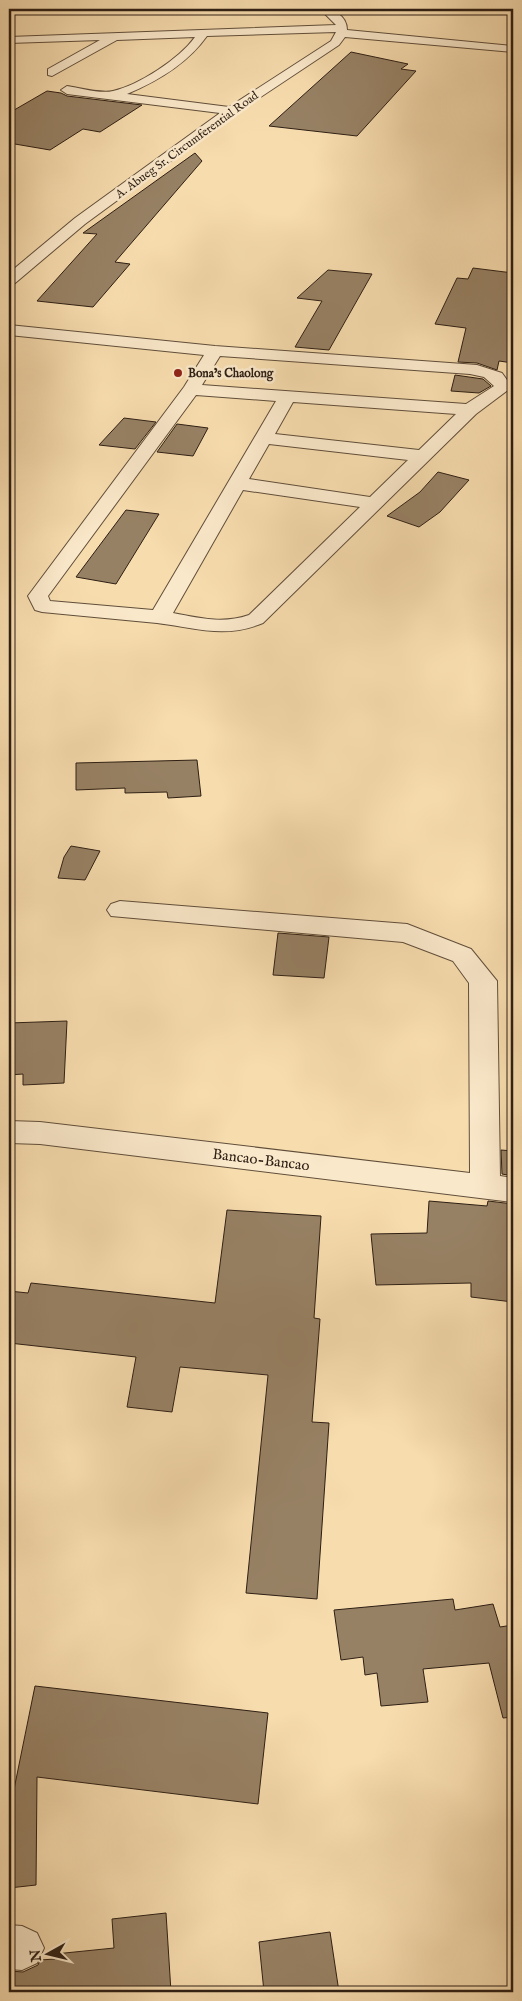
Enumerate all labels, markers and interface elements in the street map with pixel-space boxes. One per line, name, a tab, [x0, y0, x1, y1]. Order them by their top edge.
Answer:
street label: A. Abueg Sr. Circumferential Road	[112, 88, 262, 202]
place label: Bona’s Chaolong	[188, 366, 274, 382]
marker: Bona’s Chaolong	[172, 367, 184, 379]
street label: Bancao-Bancao	[211, 1145, 311, 1175]
north arrow	[22, 1928, 72, 1978]
text: N	[26, 1948, 46, 1964]

